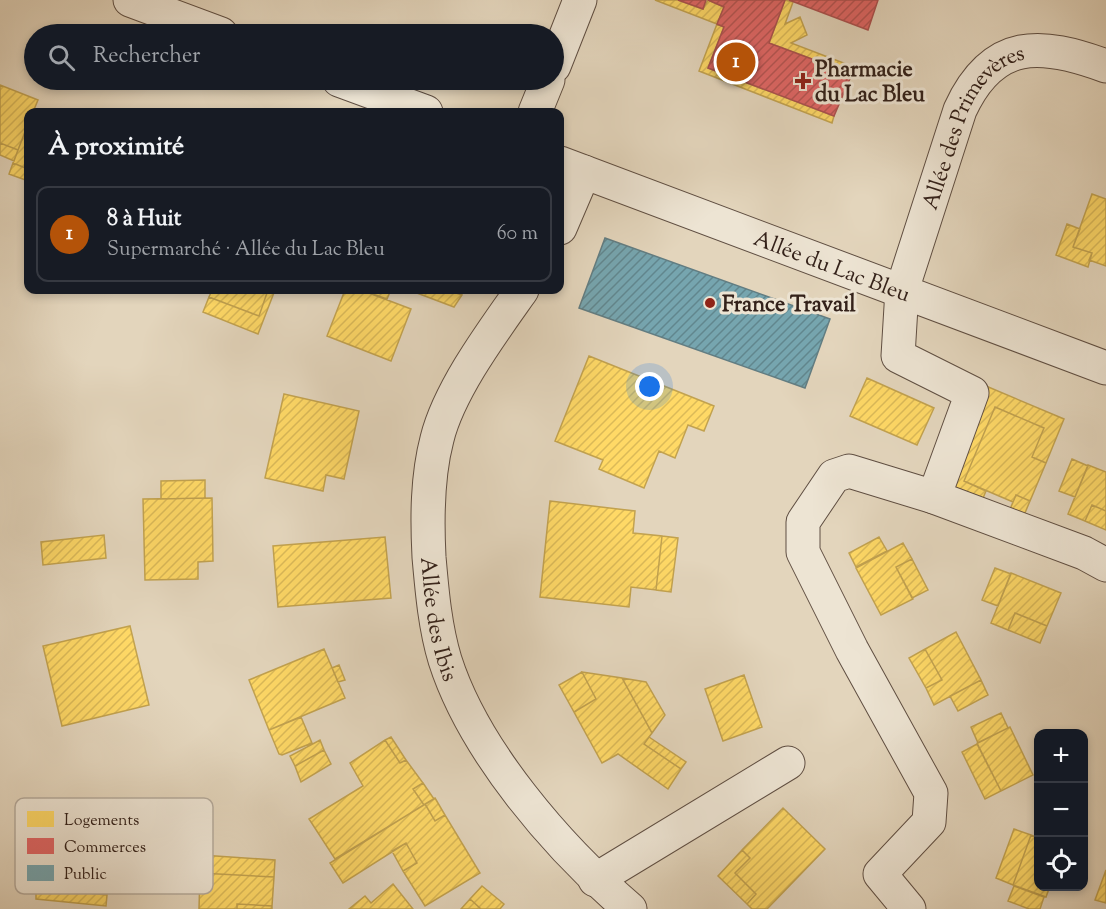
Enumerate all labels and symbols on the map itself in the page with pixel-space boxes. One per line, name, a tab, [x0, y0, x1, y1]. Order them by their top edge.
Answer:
street label: Allée des Primevères	[916, 39, 1028, 214]
pin: 1	[716, 40, 756, 84]
place label: Pharmacie du Lac Bleu	[815, 55, 925, 112]
marker: Pharmacie du Lac Bleu	[796, 74, 810, 88]
street label: Allée du Lac Bleu	[748, 224, 915, 312]
place label: France Travail	[722, 290, 856, 322]
marker: France Travail	[703, 296, 717, 310]
your location	[635, 372, 664, 401]
street label: Allée des Ibis	[410, 556, 464, 687]
legend	[15, 798, 213, 894]
text: Logements	[64, 810, 139, 833]
text: Commerces	[64, 837, 146, 860]
text: Public	[64, 864, 107, 887]

